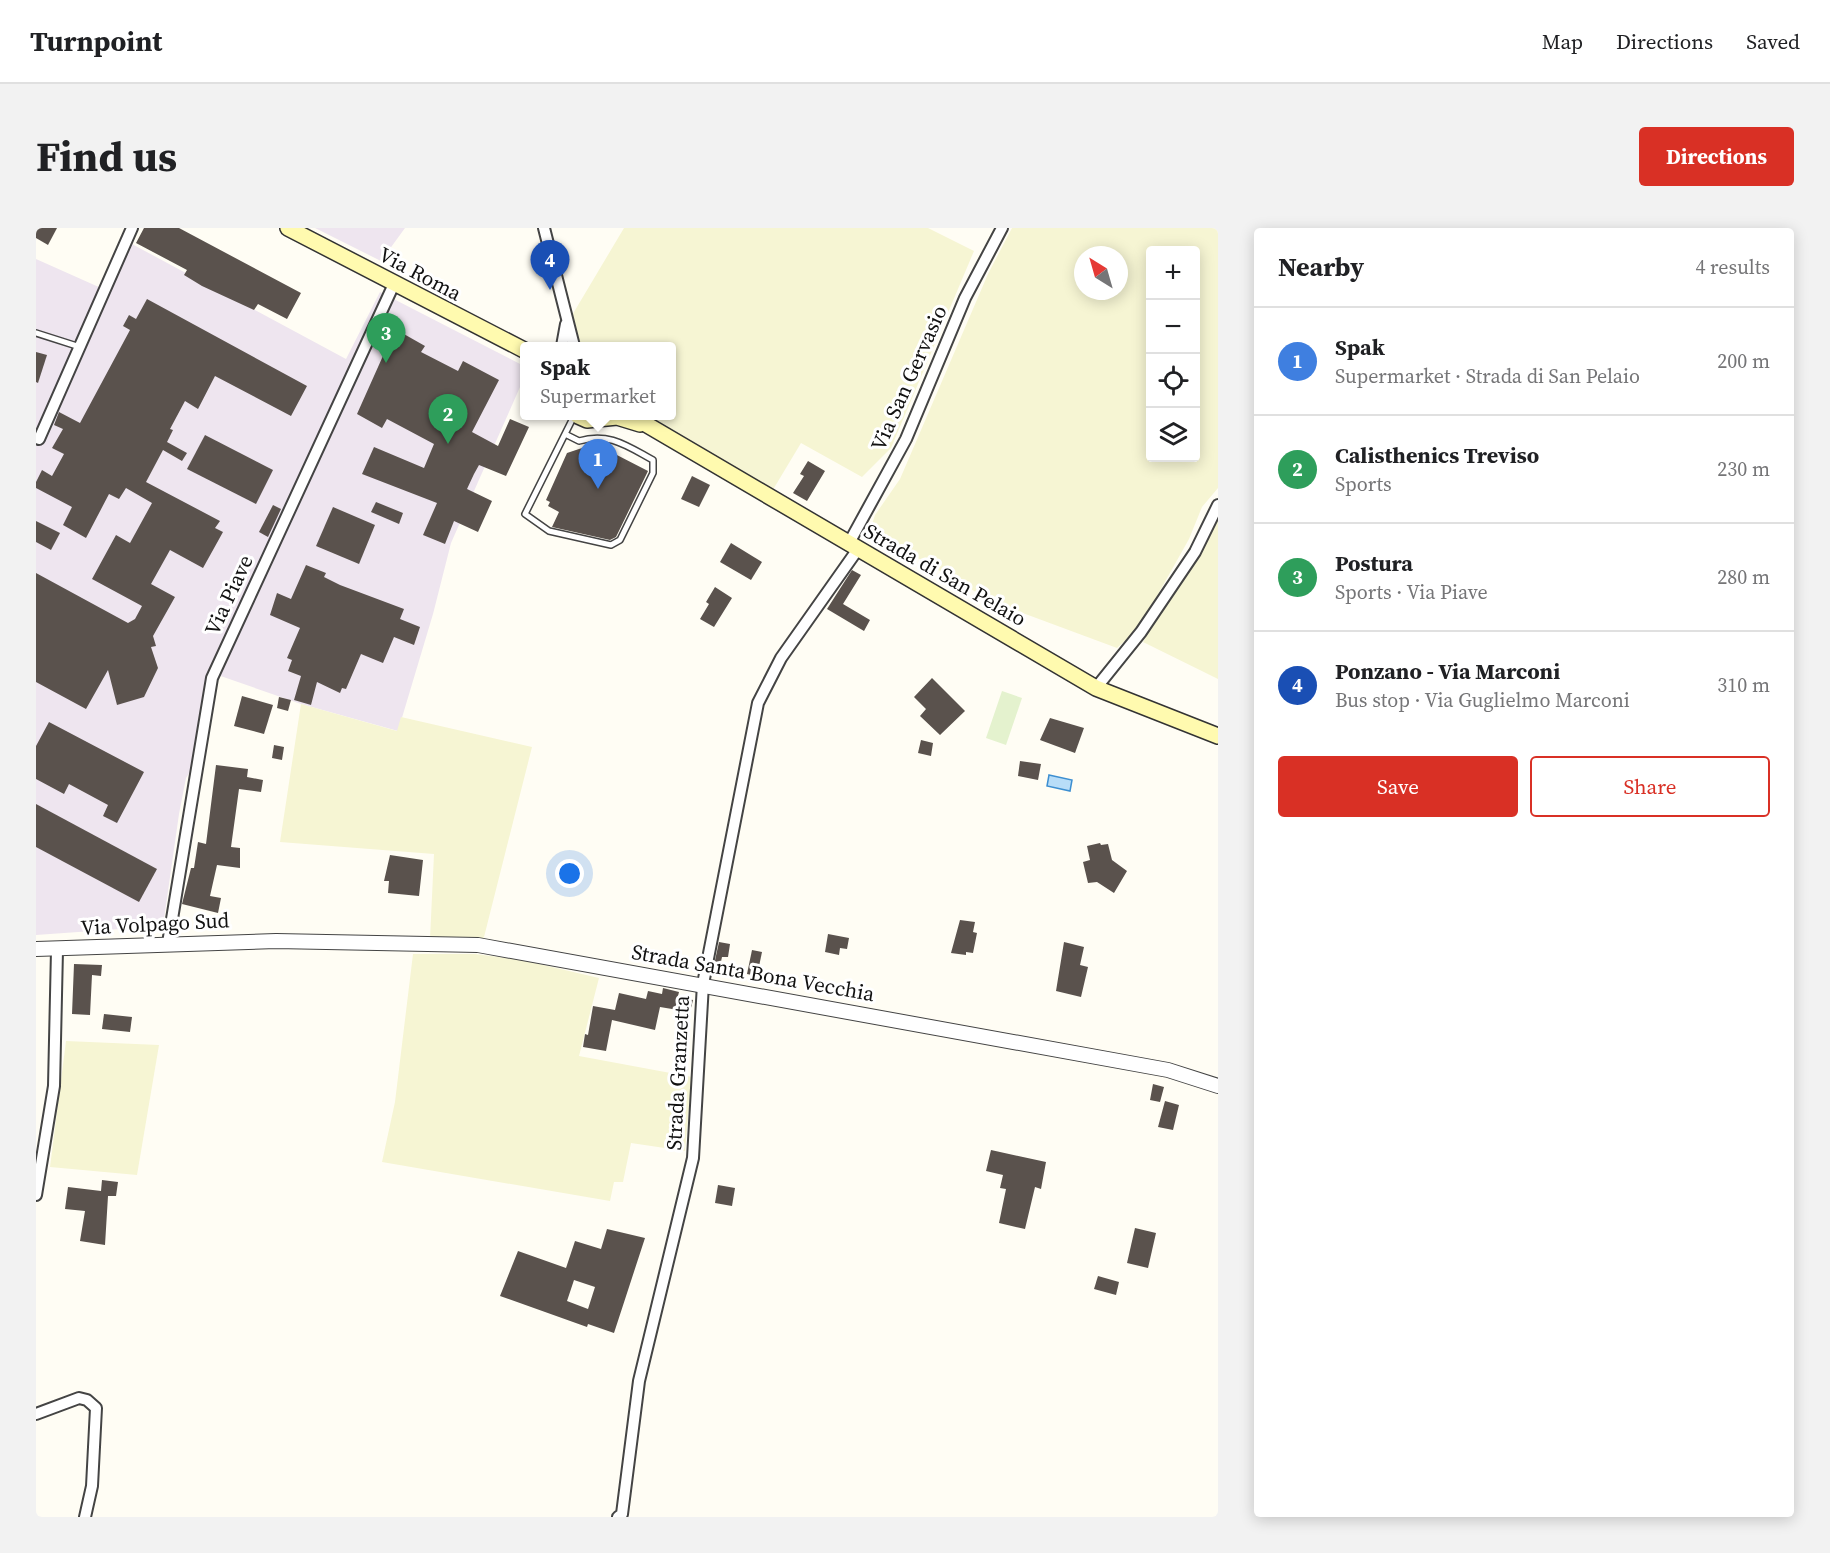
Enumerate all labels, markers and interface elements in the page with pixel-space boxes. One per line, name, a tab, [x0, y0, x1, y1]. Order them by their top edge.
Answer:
text: Turnpoint	[30, 22, 162, 60]
text: Map	[1542, 27, 1583, 56]
text: Directions	[1616, 27, 1713, 56]
text: Saved	[1746, 27, 1800, 56]
text: Find us	[36, 127, 177, 185]
button: Directions	[1639, 127, 1794, 186]
street label: Via Roma	[374, 240, 467, 308]
pin: 4	[530, 241, 570, 290]
north arrow	[1074, 246, 1128, 300]
map controls	[1146, 246, 1200, 462]
button: +	[1146, 246, 1200, 300]
text: Nearby	[1278, 249, 1364, 285]
text: 4 results	[1695, 253, 1770, 281]
street label: Via San Gervasio	[864, 300, 954, 455]
button: −	[1146, 300, 1200, 354]
pin: 3	[366, 314, 406, 363]
text: Spak	[1335, 332, 1385, 362]
popup	[520, 342, 676, 420]
text: 1	[1292, 347, 1303, 375]
text: 200 m	[1717, 347, 1770, 375]
text: Spak	[540, 352, 590, 382]
button: locate	[1146, 354, 1200, 408]
text: Supermarket · Strada di San Pelaio	[1335, 362, 1640, 390]
text: Supermarket	[540, 382, 656, 410]
pin: 2	[428, 394, 468, 444]
button: layers	[1146, 408, 1200, 462]
pin: 1	[578, 440, 618, 489]
text: Calisthenics Treviso	[1335, 440, 1539, 470]
text: 2	[1292, 455, 1303, 483]
text: 230 m	[1717, 455, 1770, 483]
text: Sports	[1335, 470, 1392, 498]
street label: Strada di San Pelaio	[859, 516, 1032, 633]
text: Postura	[1335, 548, 1413, 578]
street label: Via Piave	[197, 550, 260, 640]
text: 3	[1292, 563, 1303, 591]
text: 280 m	[1717, 563, 1770, 591]
text: Sports · Via Piave	[1335, 578, 1488, 606]
text: Ponzano - Via Marconi	[1335, 656, 1560, 686]
text: 4	[1292, 671, 1303, 699]
text: 310 m	[1717, 671, 1770, 699]
text: Bus stop · Via Guglielmo Marconi	[1335, 686, 1630, 714]
button: Save	[1278, 756, 1518, 817]
button: Share	[1530, 756, 1770, 817]
your location	[555, 859, 584, 888]
street label: Via Volpago Sud	[80, 905, 230, 942]
street label: Strada Santa Bona Vecchia	[629, 937, 877, 1008]
street label: Strada Granzetta	[659, 994, 696, 1151]

